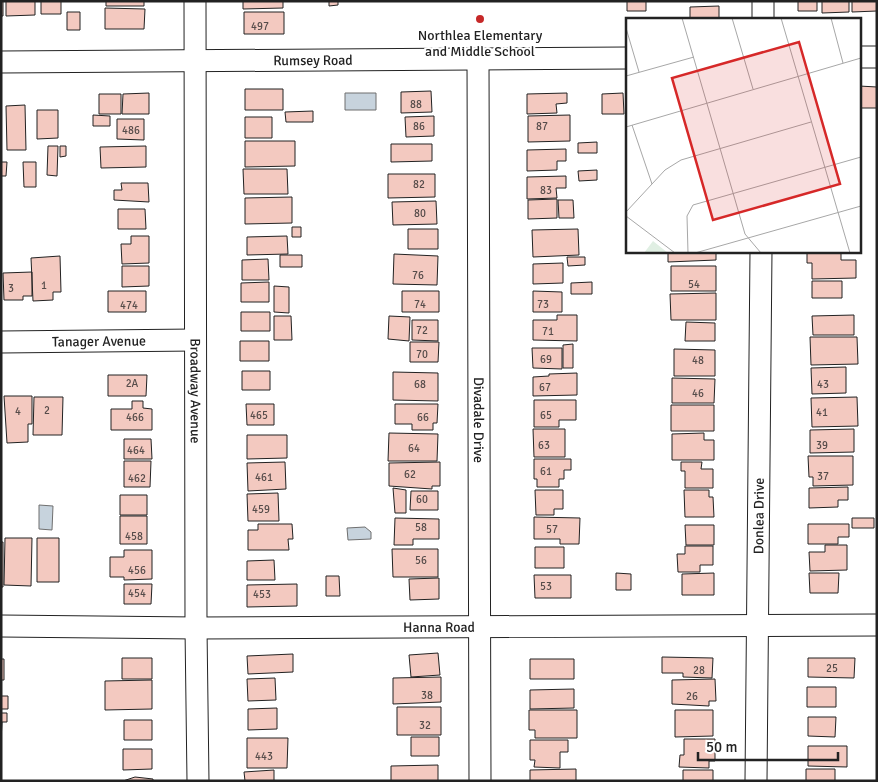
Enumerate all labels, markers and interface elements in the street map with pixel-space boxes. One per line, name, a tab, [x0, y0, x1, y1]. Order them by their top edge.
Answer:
marker: Northlea Elementary and Middle School	[474, 13, 486, 25]
inset map	[626, 18, 860, 252]
house number: 497	[251, 20, 269, 33]
place label: Northlea Elementary and Middle School	[418, 27, 543, 60]
street label: Rumsey Road	[273, 52, 353, 69]
house number: 88	[410, 98, 422, 111]
house number: 86	[413, 120, 425, 133]
house number: 87	[536, 120, 548, 133]
house number: 486	[122, 124, 140, 137]
house number: 82	[413, 178, 425, 191]
house number: 83	[540, 184, 552, 197]
house number: 80	[414, 207, 426, 220]
house number: 76	[412, 269, 424, 282]
house number: 54	[688, 278, 700, 291]
house number: 1	[41, 279, 47, 292]
house number: 3	[8, 282, 14, 295]
house number: 74	[414, 298, 426, 311]
house number: 73	[537, 298, 549, 311]
house number: 474	[120, 299, 138, 312]
house number: 72	[416, 324, 428, 337]
house number: 71	[542, 325, 554, 338]
street label: Tanager Avenue	[52, 333, 146, 350]
street label: Broadway Avenue	[187, 338, 204, 444]
house number: 70	[416, 348, 428, 361]
house number: 69	[540, 353, 552, 366]
house number: 48	[692, 354, 704, 367]
house number: 2A	[126, 377, 139, 390]
street label: Divadale Drive	[470, 377, 487, 463]
house number: 68	[414, 378, 426, 391]
house number: 43	[817, 378, 829, 391]
house number: 67	[539, 381, 551, 394]
house number: 46	[692, 387, 704, 400]
house number: 2	[44, 404, 50, 417]
house number: 4	[15, 405, 21, 418]
house number: 41	[816, 406, 828, 419]
house number: 465	[250, 409, 268, 422]
house number: 65	[540, 409, 552, 422]
house number: 466	[126, 411, 144, 424]
house number: 66	[417, 411, 429, 424]
house number: 63	[538, 439, 550, 452]
house number: 39	[816, 439, 828, 452]
house number: 64	[408, 442, 420, 455]
house number: 464	[127, 444, 145, 457]
house number: 61	[540, 465, 552, 478]
house number: 62	[404, 468, 416, 481]
house number: 37	[817, 470, 829, 483]
house number: 461	[255, 471, 273, 484]
house number: 462	[128, 472, 146, 485]
street label: Donlea Drive	[750, 478, 768, 554]
house number: 60	[416, 493, 428, 506]
house number: 459	[252, 503, 270, 516]
house number: 58	[415, 521, 427, 534]
house number: 57	[546, 523, 558, 536]
house number: 458	[125, 530, 143, 543]
house number: 56	[415, 554, 427, 567]
house number: 456	[128, 564, 146, 577]
house number: 53	[540, 580, 552, 593]
house number: 454	[128, 587, 146, 600]
house number: 453	[253, 588, 271, 601]
street label: Hanna Road	[403, 619, 475, 636]
house number: 25	[826, 662, 838, 675]
house number: 28	[693, 664, 705, 677]
house number: 38	[421, 689, 433, 702]
house number: 26	[686, 690, 698, 703]
house number: 32	[419, 719, 431, 732]
scale bar	[698, 730, 838, 762]
text: 50 m	[706, 738, 737, 756]
house number: 443	[255, 750, 273, 763]

